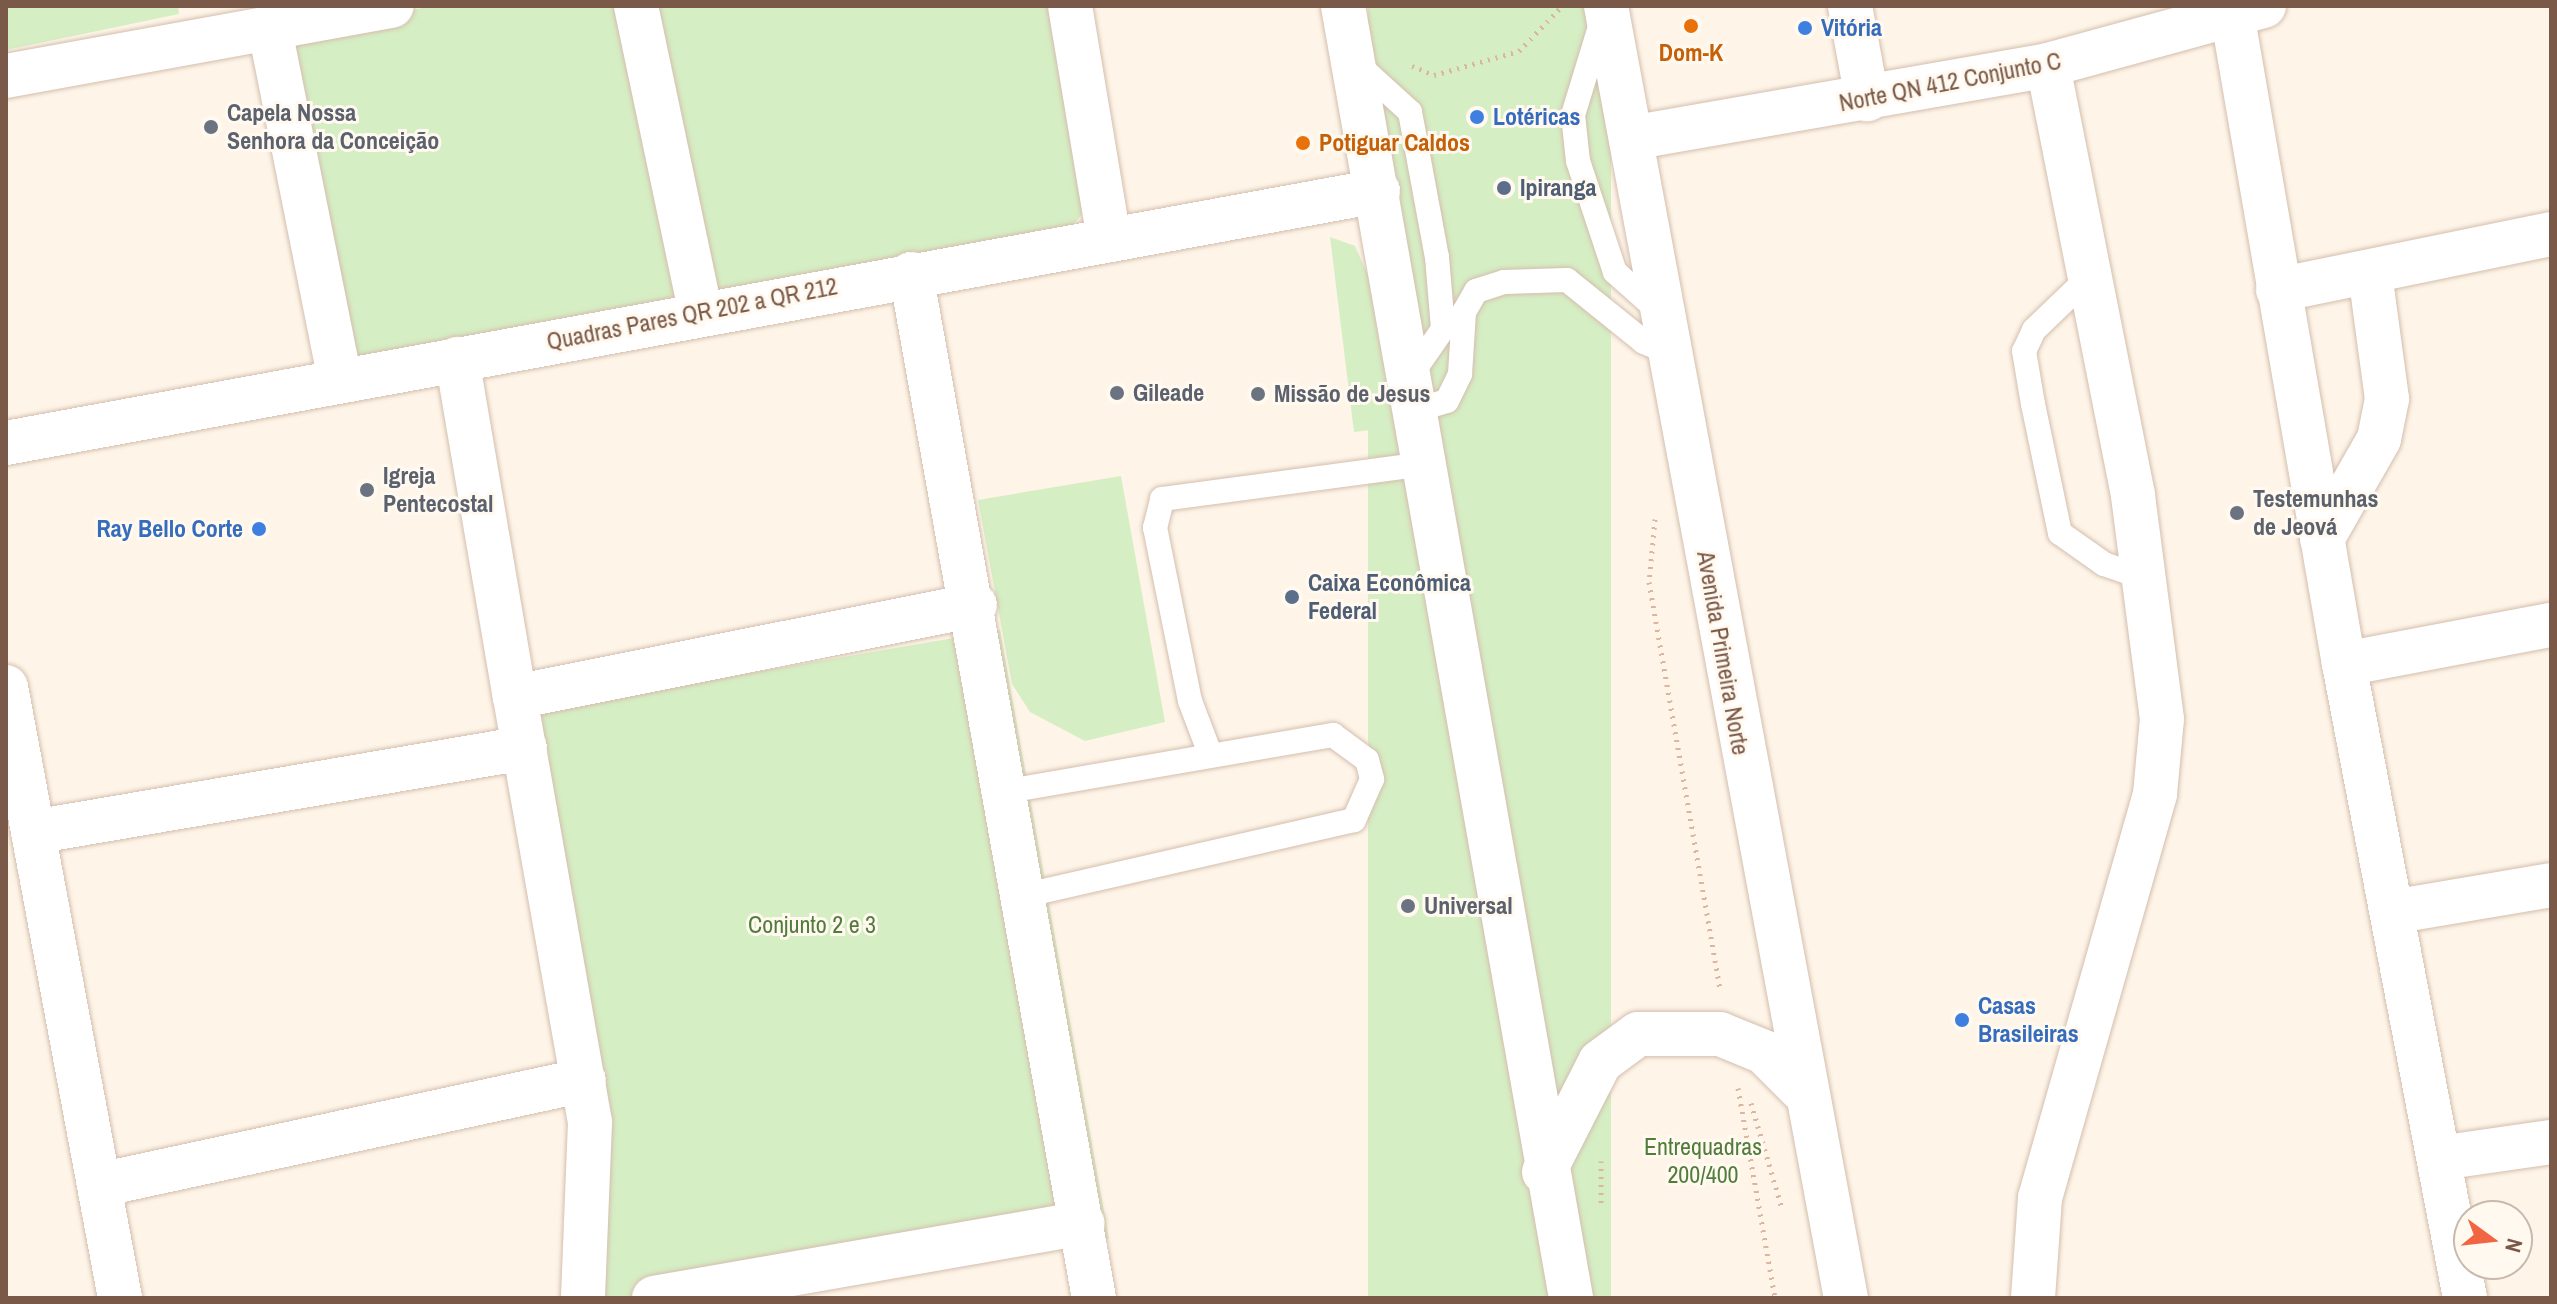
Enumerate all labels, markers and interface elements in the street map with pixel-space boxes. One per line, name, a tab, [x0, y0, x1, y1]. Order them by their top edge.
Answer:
place label: Vitória	[1821, 14, 1882, 42]
marker: Dom-K	[1682, 17, 1700, 35]
marker: Vitória	[1796, 19, 1814, 37]
place label: Dom-K	[1659, 39, 1723, 67]
street label: Norte QN 412 Conjunto C	[1837, 46, 2063, 118]
place label: Capela Nossa Senhora da Conceição	[227, 99, 439, 155]
place label: Lotéricas	[1493, 103, 1581, 131]
marker: Lotéricas	[1468, 108, 1486, 126]
marker: Capela Nossa Senhora da Conceição	[202, 118, 220, 136]
place label: Potiguar Caldos	[1319, 129, 1470, 157]
marker: Potiguar Caldos	[1294, 134, 1312, 152]
place label: Ipiranga	[1520, 174, 1597, 202]
marker: Ipiranga	[1495, 179, 1513, 197]
street label: Quadras Pares QR 202 a QR 212	[544, 272, 840, 356]
place label: Gileade	[1133, 379, 1204, 407]
place label: Missão de Jesus	[1274, 380, 1430, 408]
marker: Gileade	[1108, 384, 1126, 402]
marker: Missão de Jesus	[1249, 385, 1267, 403]
place label: Igreja Pentecostal	[383, 462, 493, 518]
marker: Igreja Pentecostal	[358, 481, 376, 499]
place label: Testemunhas de Jeová	[2253, 485, 2378, 541]
marker: Testemunhas de Jeová	[2228, 504, 2246, 522]
place label: Ray Bello Corte	[96, 515, 243, 543]
marker: Ray Bello Corte	[250, 520, 268, 538]
street label: Avenida Primeira Norte	[1691, 549, 1755, 757]
place label: Caixa Econômica Federal	[1308, 569, 1471, 625]
marker: Caixa Econômica Federal	[1283, 588, 1301, 606]
place label: Universal	[1424, 892, 1513, 920]
marker: Universal	[1399, 897, 1417, 915]
park label: Conjunto 2 e 3	[748, 911, 876, 939]
place label: Casas Brasileiras	[1978, 992, 2079, 1048]
marker: Casas Brasileiras	[1953, 1011, 1971, 1029]
park label: Entrequadras 200/400	[1644, 1133, 1762, 1189]
north arrow	[2453, 1200, 2533, 1280]
text: N	[2498, 1236, 2530, 1256]

